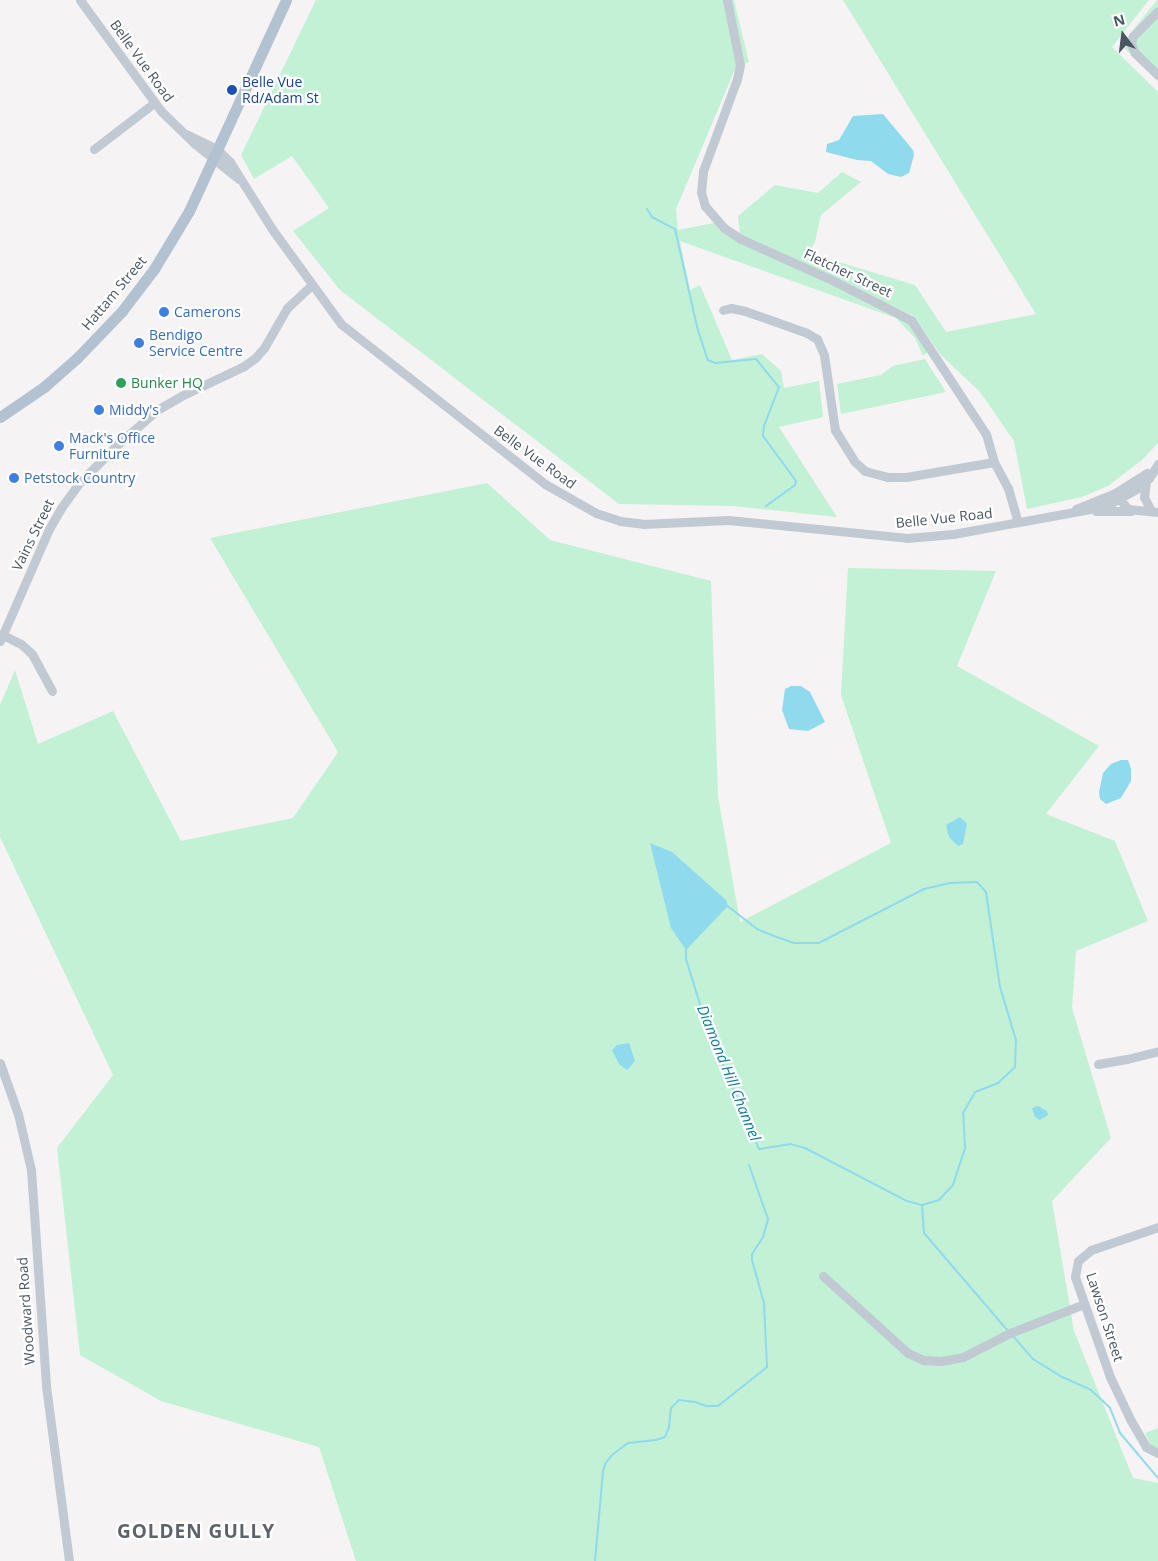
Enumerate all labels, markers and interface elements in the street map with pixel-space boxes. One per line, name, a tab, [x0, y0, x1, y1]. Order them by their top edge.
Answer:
text: N	[1111, 9, 1127, 31]
north arrow	[1098, 10, 1148, 60]
street label: Belle Vue Road	[107, 17, 177, 105]
place label: Belle Vue Rd/Adam St	[242, 74, 319, 106]
marker: Belle Vue Rd/Adam St	[226, 84, 238, 96]
street label: Fletcher Street	[801, 245, 895, 301]
street label: Hattam Street	[78, 253, 150, 333]
place label: Camerons	[174, 304, 241, 320]
marker: Camerons	[158, 306, 170, 318]
place label: Bendigo Service Centre	[149, 327, 243, 360]
marker: Bendigo Service Centre	[133, 337, 145, 349]
place label: Bunker HQ	[131, 375, 203, 391]
marker: Bunker HQ	[115, 377, 127, 389]
place label: Middy's	[109, 402, 159, 418]
marker: Middy's	[93, 404, 105, 416]
street label: Belle Vue Road	[491, 422, 579, 492]
place label: Mack's Office Furniture	[69, 430, 155, 462]
marker: Mack's Office Furniture	[53, 440, 65, 452]
place label: Petstock Country	[24, 470, 135, 486]
marker: Petstock Country	[8, 472, 20, 484]
street label: Vains Street	[8, 496, 58, 574]
street label: Belle Vue Road	[895, 505, 993, 531]
water label: Diamond Hill Channel	[694, 1002, 764, 1144]
street label: Woodward Road	[14, 1256, 38, 1366]
street label: Lawson Street	[1083, 1270, 1127, 1364]
district label: GOLDEN GULLY	[115, 1521, 277, 1543]

